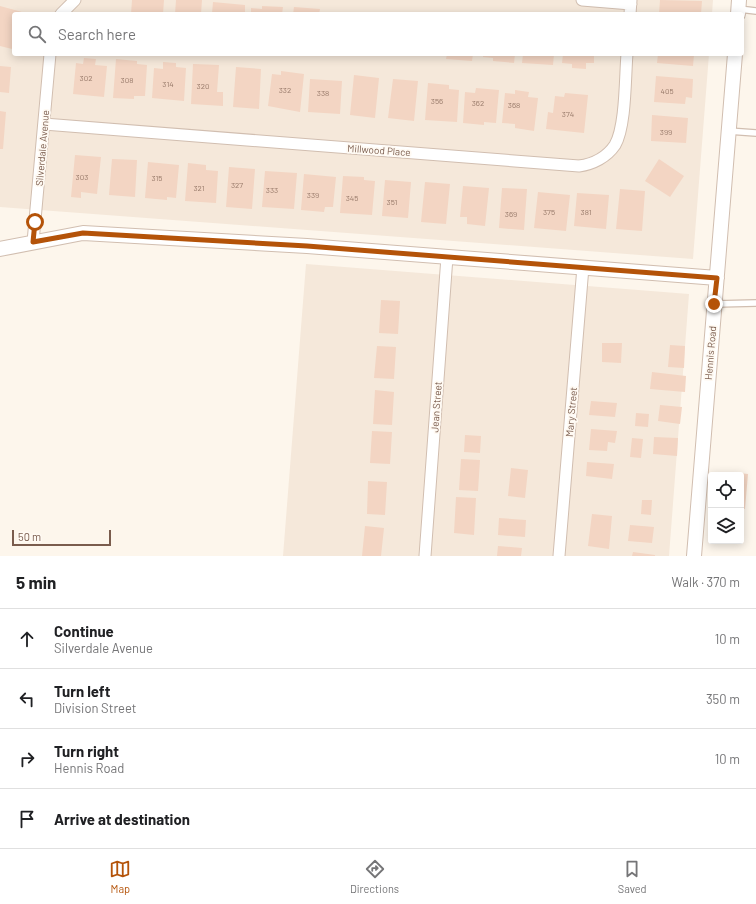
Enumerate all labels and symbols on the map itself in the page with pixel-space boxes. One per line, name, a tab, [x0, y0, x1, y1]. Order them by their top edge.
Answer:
house number: 302	[80, 73, 92, 83]
house number: 308	[121, 75, 133, 85]
house number: 314	[162, 79, 174, 89]
house number: 320	[197, 81, 209, 91]
house number: 332	[279, 85, 291, 95]
house number: 405	[660, 86, 674, 96]
house number: 338	[317, 88, 329, 98]
house number: 356	[431, 96, 443, 106]
house number: 362	[472, 98, 484, 108]
house number: 368	[508, 100, 520, 110]
house number: 374	[562, 109, 574, 119]
street label: Silverdale Avenue	[33, 110, 51, 186]
house number: 399	[660, 127, 672, 137]
street label: Millwood Place	[347, 142, 411, 158]
house number: 303	[76, 172, 88, 182]
house number: 315	[152, 173, 162, 183]
house number: 327	[231, 180, 243, 190]
house number: 321	[193, 183, 205, 193]
house number: 333	[266, 185, 278, 195]
house number: 339	[307, 190, 319, 200]
house number: 345	[346, 193, 358, 203]
house number: 351	[387, 197, 398, 207]
house number: 375	[543, 207, 555, 217]
house number: 381	[581, 207, 592, 217]
house number: 369	[505, 209, 517, 219]
route start	[26, 213, 44, 231]
route end	[705, 295, 723, 313]
street label: Hennis Road	[702, 326, 718, 380]
street label: Jean Street	[428, 381, 444, 433]
street label: Mary Street	[563, 386, 579, 437]
scale bar	[12, 528, 111, 547]

